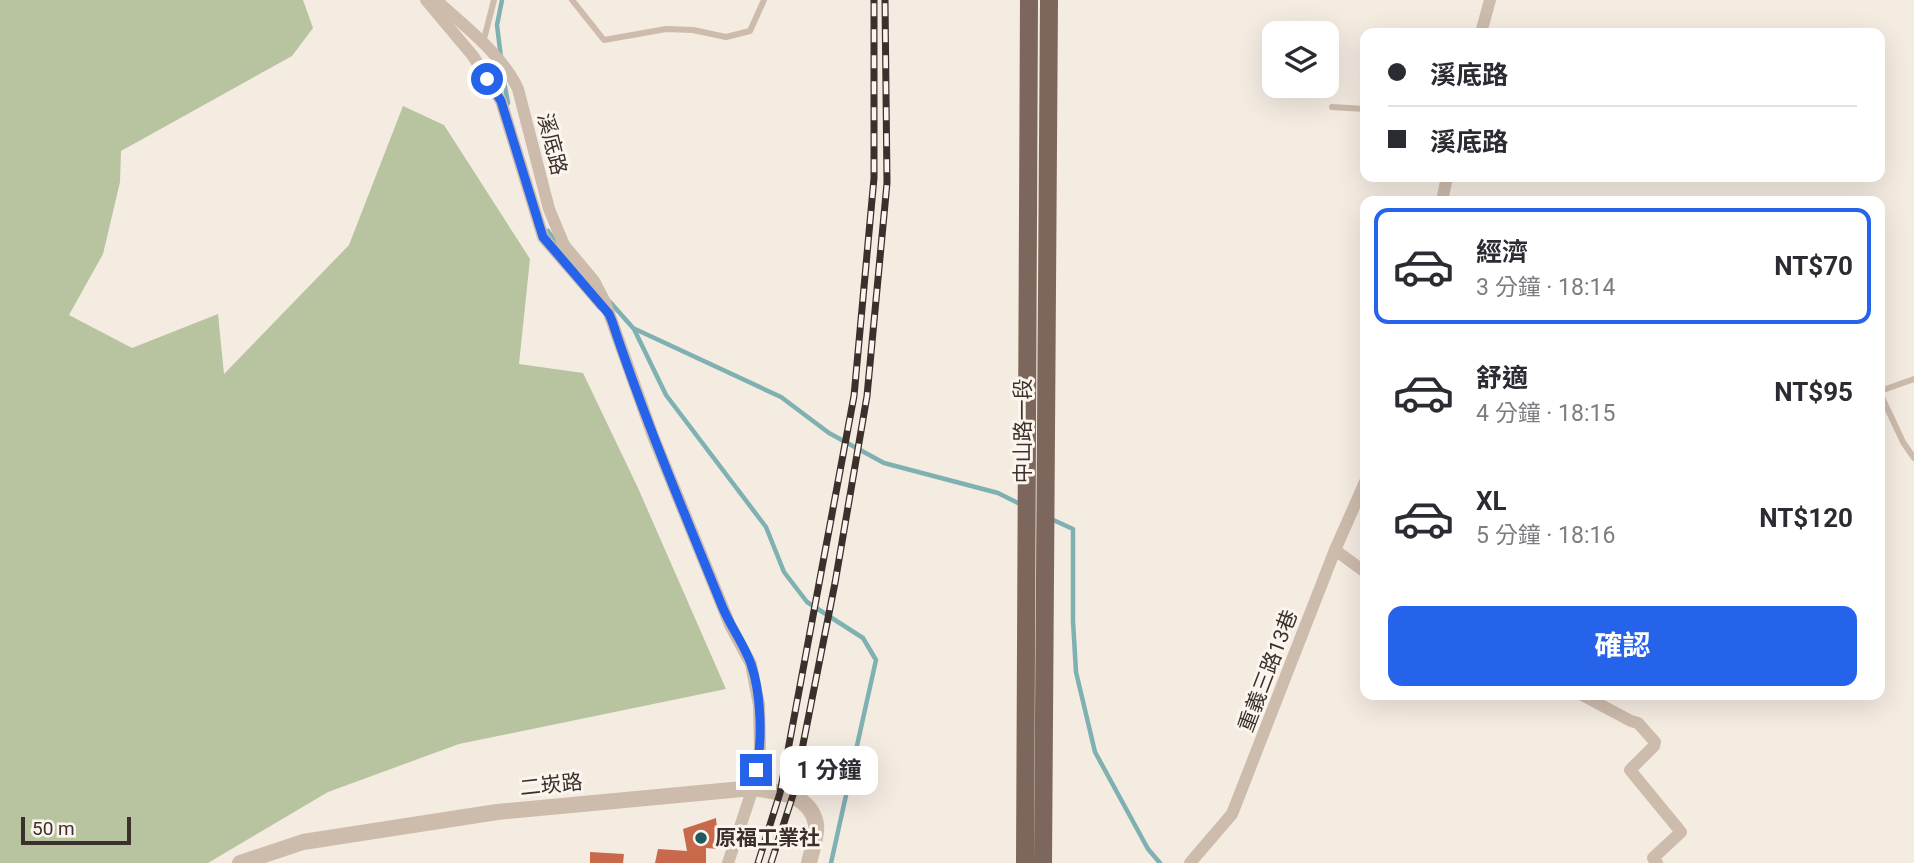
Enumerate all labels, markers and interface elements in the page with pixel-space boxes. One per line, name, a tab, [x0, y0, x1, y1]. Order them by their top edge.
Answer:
map controls	[1262, 21, 1339, 98]
button: layers	[1262, 21, 1339, 98]
text: 溪底路	[1430, 60, 1508, 90]
route start	[471, 63, 503, 95]
street label: 溪底路	[533, 111, 571, 177]
text: 溪底路	[1430, 127, 1508, 157]
icon: car	[1392, 235, 1455, 298]
text: 經濟	[1476, 237, 1528, 267]
text: NT$70	[1774, 251, 1853, 281]
text: 3 分鐘 · 18:14	[1476, 274, 1615, 301]
icon: car	[1392, 361, 1455, 424]
text: 舒適	[1476, 363, 1528, 393]
text: NT$95	[1774, 377, 1853, 407]
street label: 中山路一段	[1011, 379, 1035, 484]
text: 4 分鐘 · 18:15	[1476, 400, 1615, 427]
text: XL	[1476, 486, 1507, 516]
icon: car	[1392, 487, 1455, 550]
text: NT$120	[1759, 503, 1853, 533]
text: 5 分鐘 · 18:16	[1476, 522, 1615, 549]
button: 確認	[1388, 606, 1857, 686]
street label: 重義三路13巷	[1234, 607, 1302, 735]
callout: 1 分鐘	[780, 746, 878, 794]
route end	[740, 754, 772, 786]
text: 1 分鐘	[797, 757, 861, 784]
street label: 二崁路	[518, 770, 584, 800]
scale bar	[21, 814, 131, 846]
text: 50 m	[32, 817, 75, 840]
place label: 原福工業社	[715, 826, 820, 850]
marker: 原福工業社	[693, 830, 709, 846]

